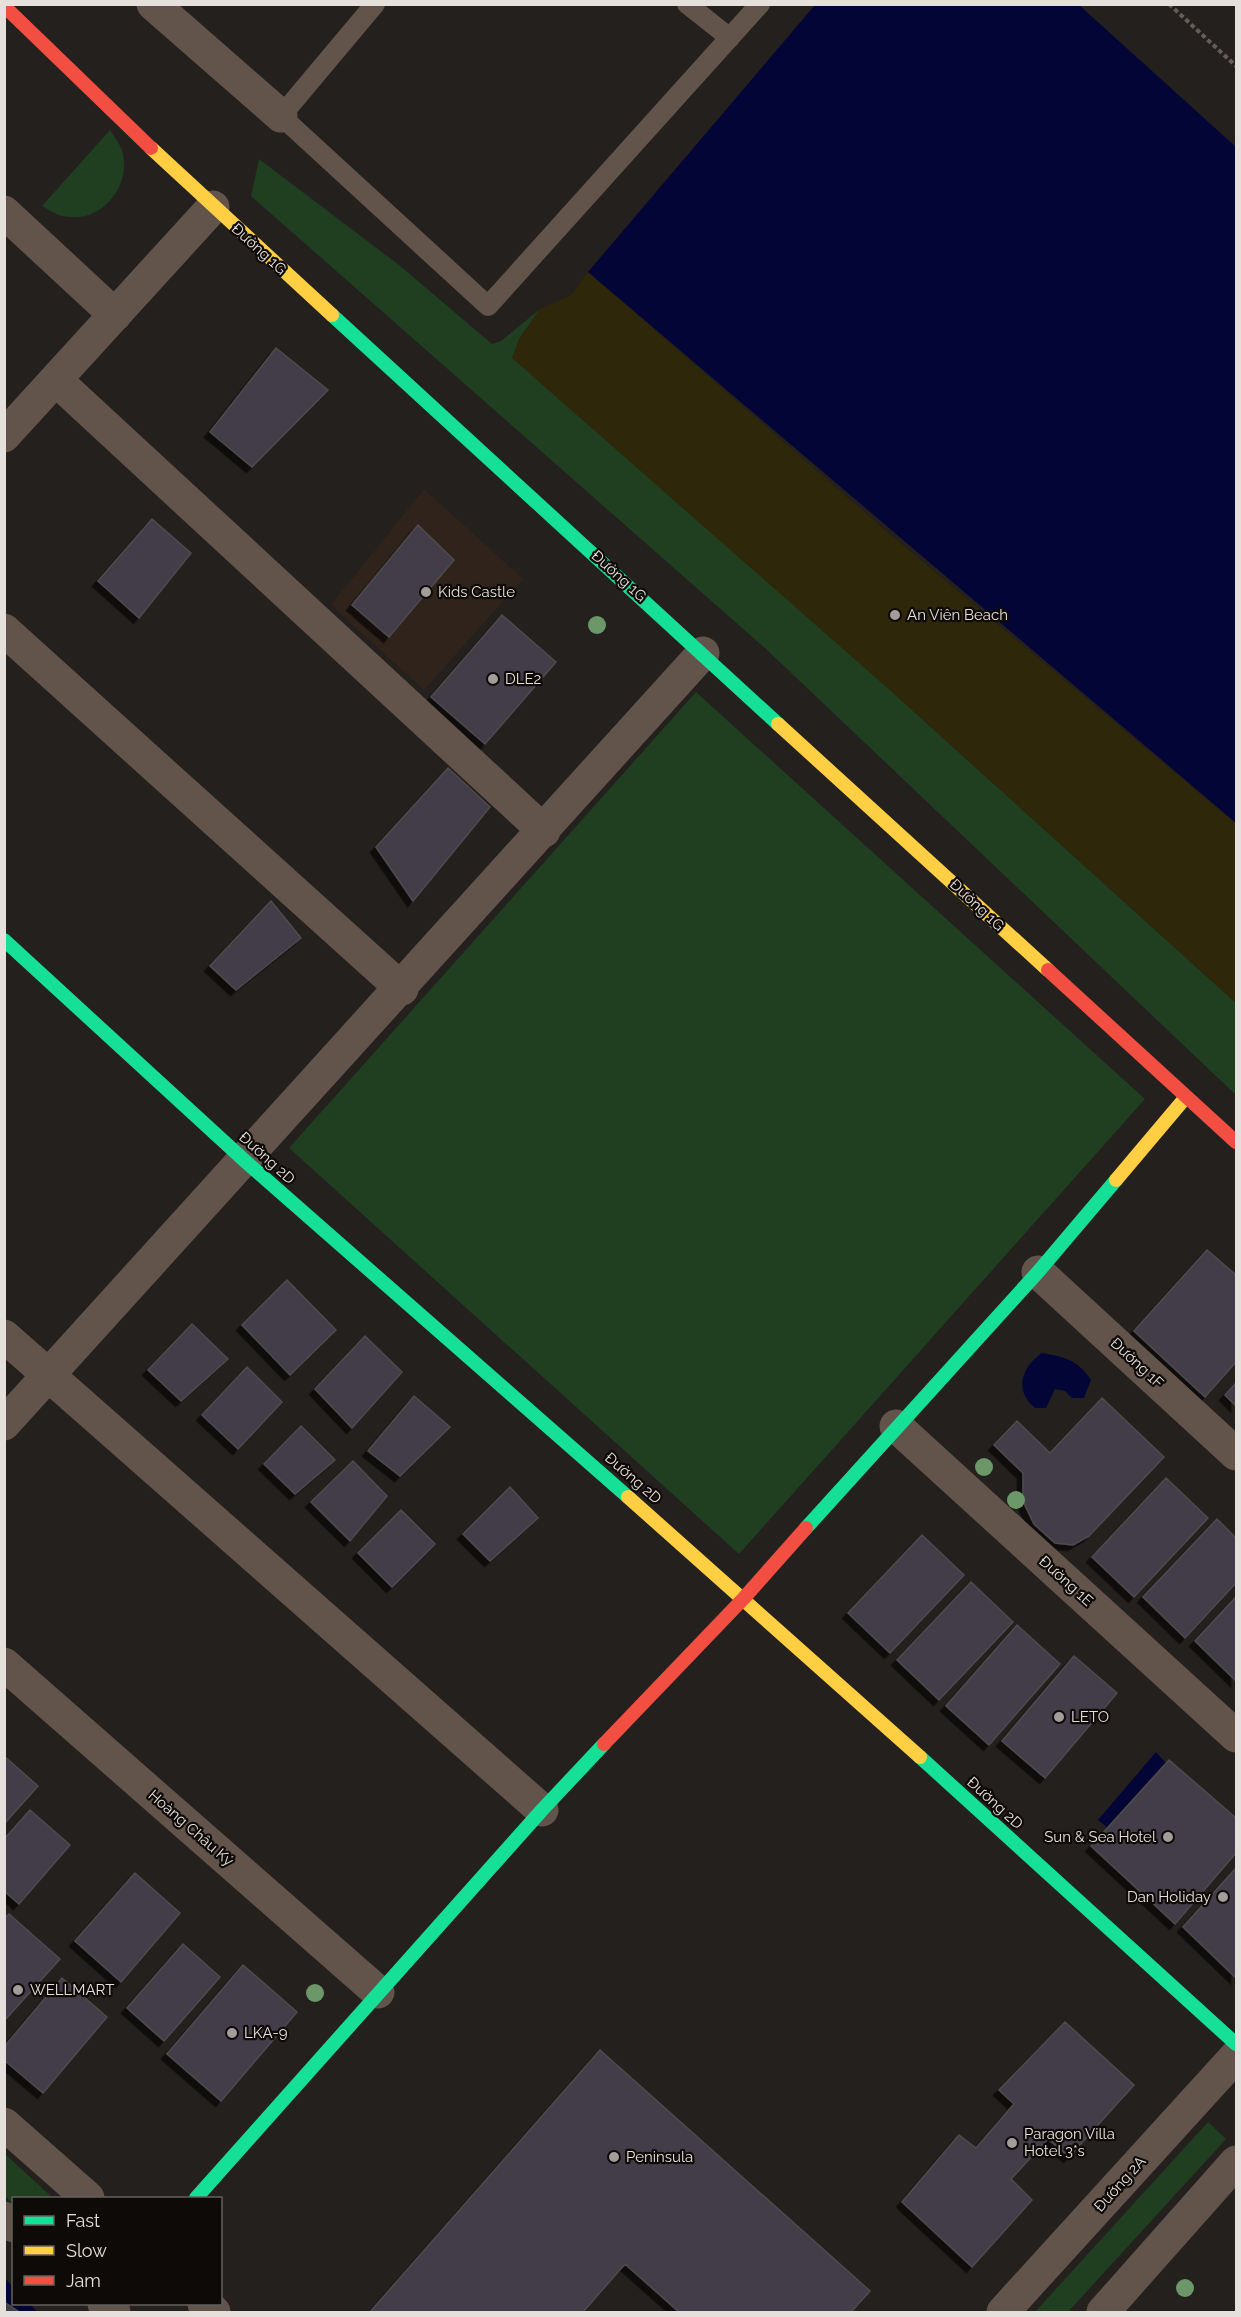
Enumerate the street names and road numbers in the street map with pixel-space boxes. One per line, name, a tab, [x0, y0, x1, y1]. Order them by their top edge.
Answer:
street label: Đường 1G	[228, 220, 290, 278]
street label: Đường 1G	[588, 547, 650, 605]
street label: Đường 1G	[946, 875, 1008, 935]
street label: Đường 2D	[235, 1128, 299, 1188]
street label: Đường 1F	[1107, 1334, 1167, 1392]
street label: Đường 2D	[601, 1449, 665, 1508]
street label: Đường 1E	[1035, 1552, 1097, 1610]
street label: Đường 2D	[963, 1773, 1027, 1833]
street label: Hoàng Châu Ký	[145, 1786, 237, 1870]
street label: Đường 2A	[1090, 2153, 1150, 2215]

